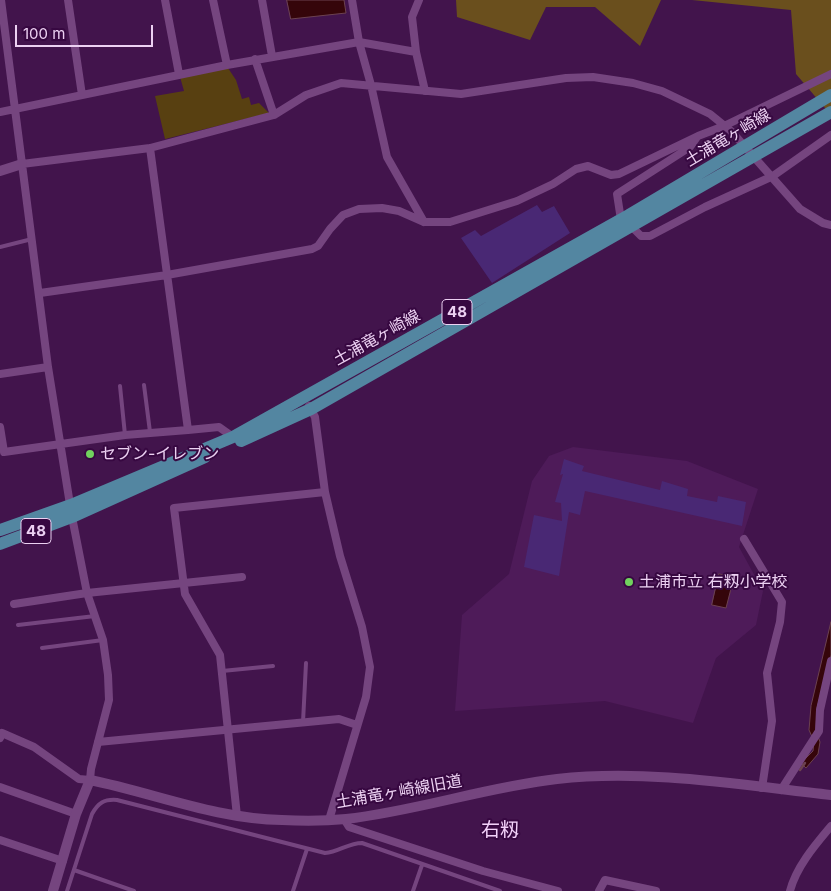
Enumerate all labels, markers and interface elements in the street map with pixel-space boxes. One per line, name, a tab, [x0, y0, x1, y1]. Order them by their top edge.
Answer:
scale bar	[18, 15, 155, 47]
text: 100 m	[23, 24, 65, 43]
street label: 土浦竜ヶ崎線	[682, 105, 774, 171]
road number: 48	[442, 300, 472, 324]
street label: 土浦竜ヶ崎線	[330, 306, 424, 370]
place label: セブン-イレブン	[100, 444, 219, 464]
marker: セブン-イレブン	[84, 448, 96, 460]
road number: 48	[21, 518, 51, 544]
place label: 土浦市立 右籾小学校	[639, 572, 787, 592]
marker: 土浦市立 右籾小学校	[623, 576, 635, 588]
street label: 土浦竜ヶ崎線旧道	[334, 771, 464, 813]
district label: 右籾	[481, 819, 519, 841]

